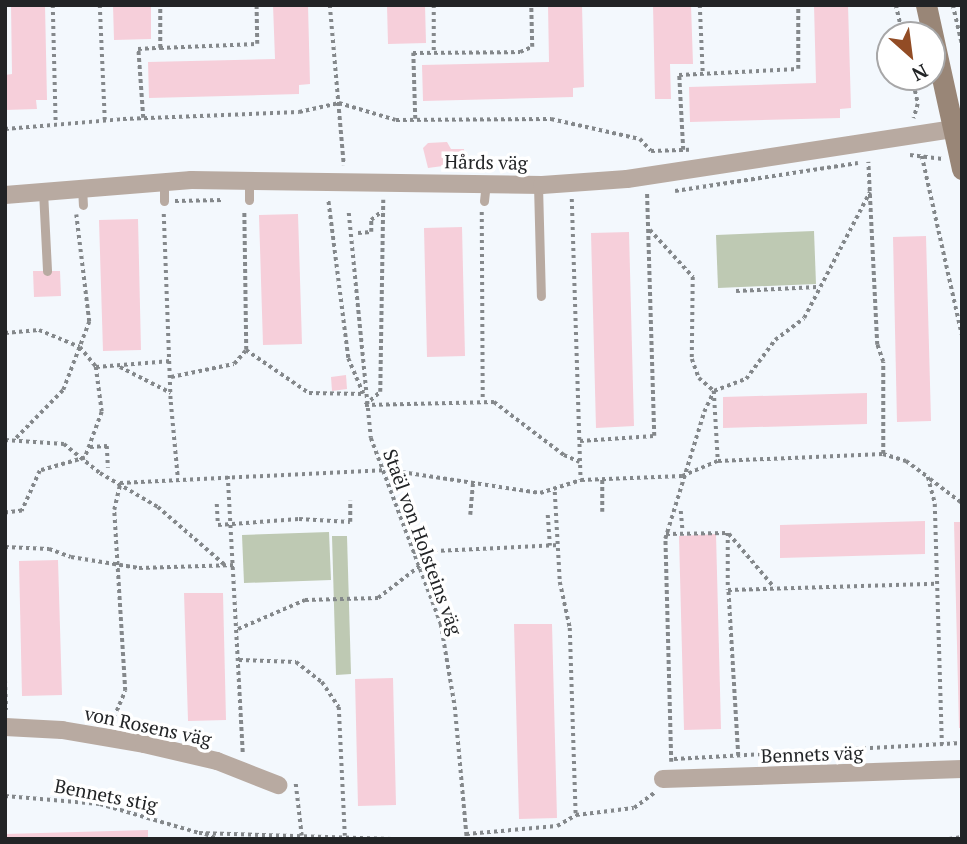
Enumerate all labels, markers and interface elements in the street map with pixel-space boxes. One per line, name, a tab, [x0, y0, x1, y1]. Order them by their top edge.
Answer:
north arrow	[876, 21, 946, 91]
text: N	[908, 59, 932, 88]
street label: Hårds väg	[444, 150, 528, 174]
street label: Staël von Holsteins väg	[379, 446, 467, 638]
street label: von Rosens väg	[82, 701, 214, 751]
street label: Bennets väg	[760, 741, 864, 767]
street label: Bennets stig	[53, 774, 159, 816]

